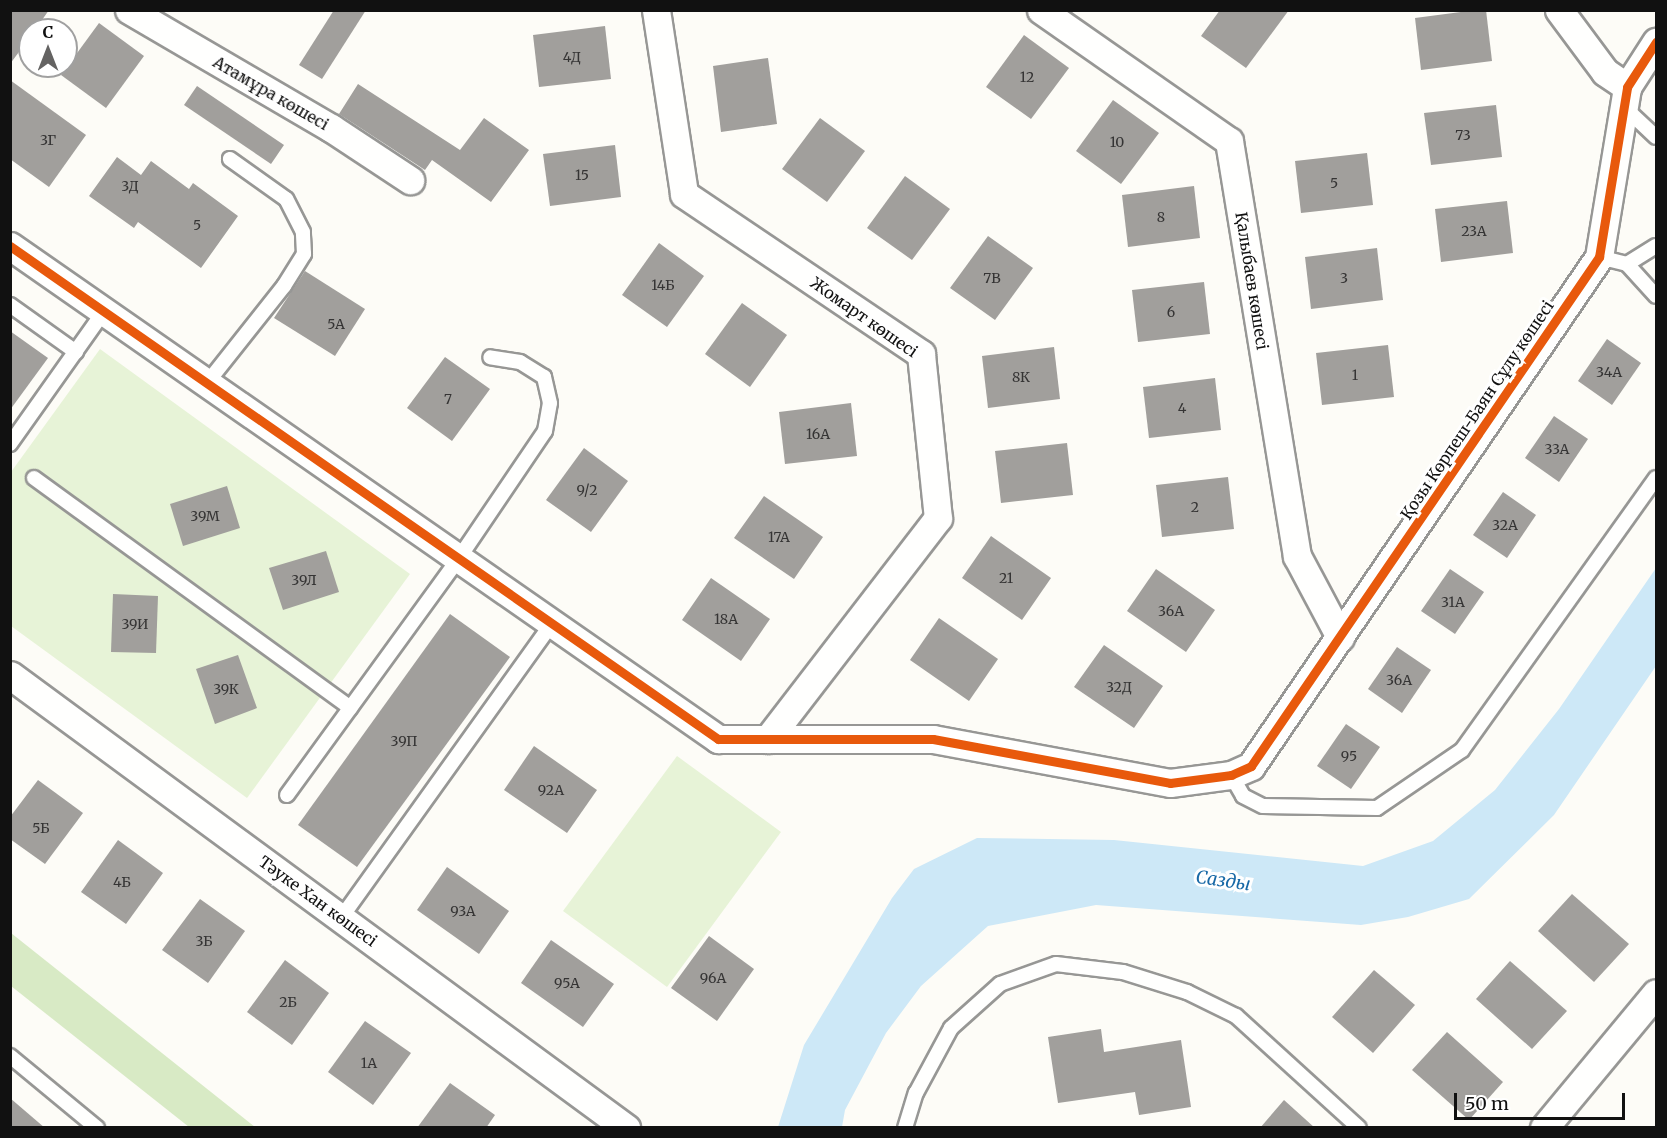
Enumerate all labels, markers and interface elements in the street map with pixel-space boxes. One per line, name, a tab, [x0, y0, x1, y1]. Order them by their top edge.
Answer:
north arrow	[18, 18, 78, 78]
text: С	[43, 22, 53, 42]
house number: 4Д	[563, 49, 581, 65]
street label: Атамұра көшесі	[210, 52, 332, 134]
house number: 12	[1020, 69, 1034, 85]
house number: 73	[1455, 127, 1471, 143]
house number: 3Г	[40, 132, 56, 148]
house number: 10	[1110, 134, 1124, 150]
house number: 15	[575, 167, 589, 183]
house number: 5	[1330, 175, 1338, 191]
house number: 3Д	[121, 178, 139, 194]
house number: 8	[1157, 209, 1165, 225]
street label: Қалыбаев көшесі	[1232, 211, 1272, 351]
house number: 5	[193, 217, 201, 233]
house number: 23А	[1461, 223, 1487, 239]
house number: 7В	[983, 270, 1001, 286]
house number: 3	[1340, 270, 1348, 286]
street label: Жомарт көшесі	[807, 273, 921, 361]
house number: 14Б	[651, 277, 675, 293]
street label: Қозы Көрпеш-Баян Сұлу көшесі	[1396, 297, 1558, 523]
house number: 6	[1167, 304, 1175, 320]
house number: 5А	[327, 316, 345, 332]
house number: 34А	[1596, 364, 1622, 380]
house number: 1	[1352, 367, 1358, 383]
house number: 8К	[1012, 369, 1030, 385]
house number: 7	[444, 391, 452, 407]
house number: 4	[1178, 400, 1186, 416]
house number: 16А	[806, 426, 830, 442]
house number: 33А	[1545, 441, 1569, 457]
house number: 9/2	[577, 482, 597, 498]
house number: 2	[1191, 499, 1199, 515]
house number: 39М	[190, 508, 220, 524]
house number: 32А	[1492, 517, 1518, 533]
house number: 17А	[768, 529, 790, 545]
house number: 21	[999, 570, 1013, 586]
house number: 39Л	[291, 572, 317, 588]
house number: 31А	[1441, 594, 1465, 610]
house number: 36А	[1158, 603, 1184, 619]
house number: 18А	[714, 611, 738, 627]
house number: 39И	[121, 616, 149, 632]
house number: 36А	[1386, 672, 1412, 688]
house number: 32Д	[1106, 679, 1132, 695]
house number: 39К	[213, 681, 239, 697]
house number: 39П	[391, 733, 417, 749]
house number: 95	[1341, 748, 1357, 764]
house number: 92А	[538, 782, 564, 798]
house number: 5Б	[32, 820, 50, 836]
street label: Тәуке Хан көшесі	[255, 852, 381, 950]
water label: Сазды	[1194, 866, 1252, 896]
house number: 4Б	[113, 874, 131, 890]
house number: 93А	[450, 903, 476, 919]
house number: 3Б	[195, 933, 213, 949]
house number: 96А	[700, 970, 726, 986]
house number: 95А	[554, 975, 580, 991]
house number: 2Б	[279, 994, 297, 1010]
house number: 1А	[361, 1055, 377, 1071]
scale bar	[1457, 1081, 1628, 1119]
text: 50 m	[1465, 1092, 1509, 1115]

